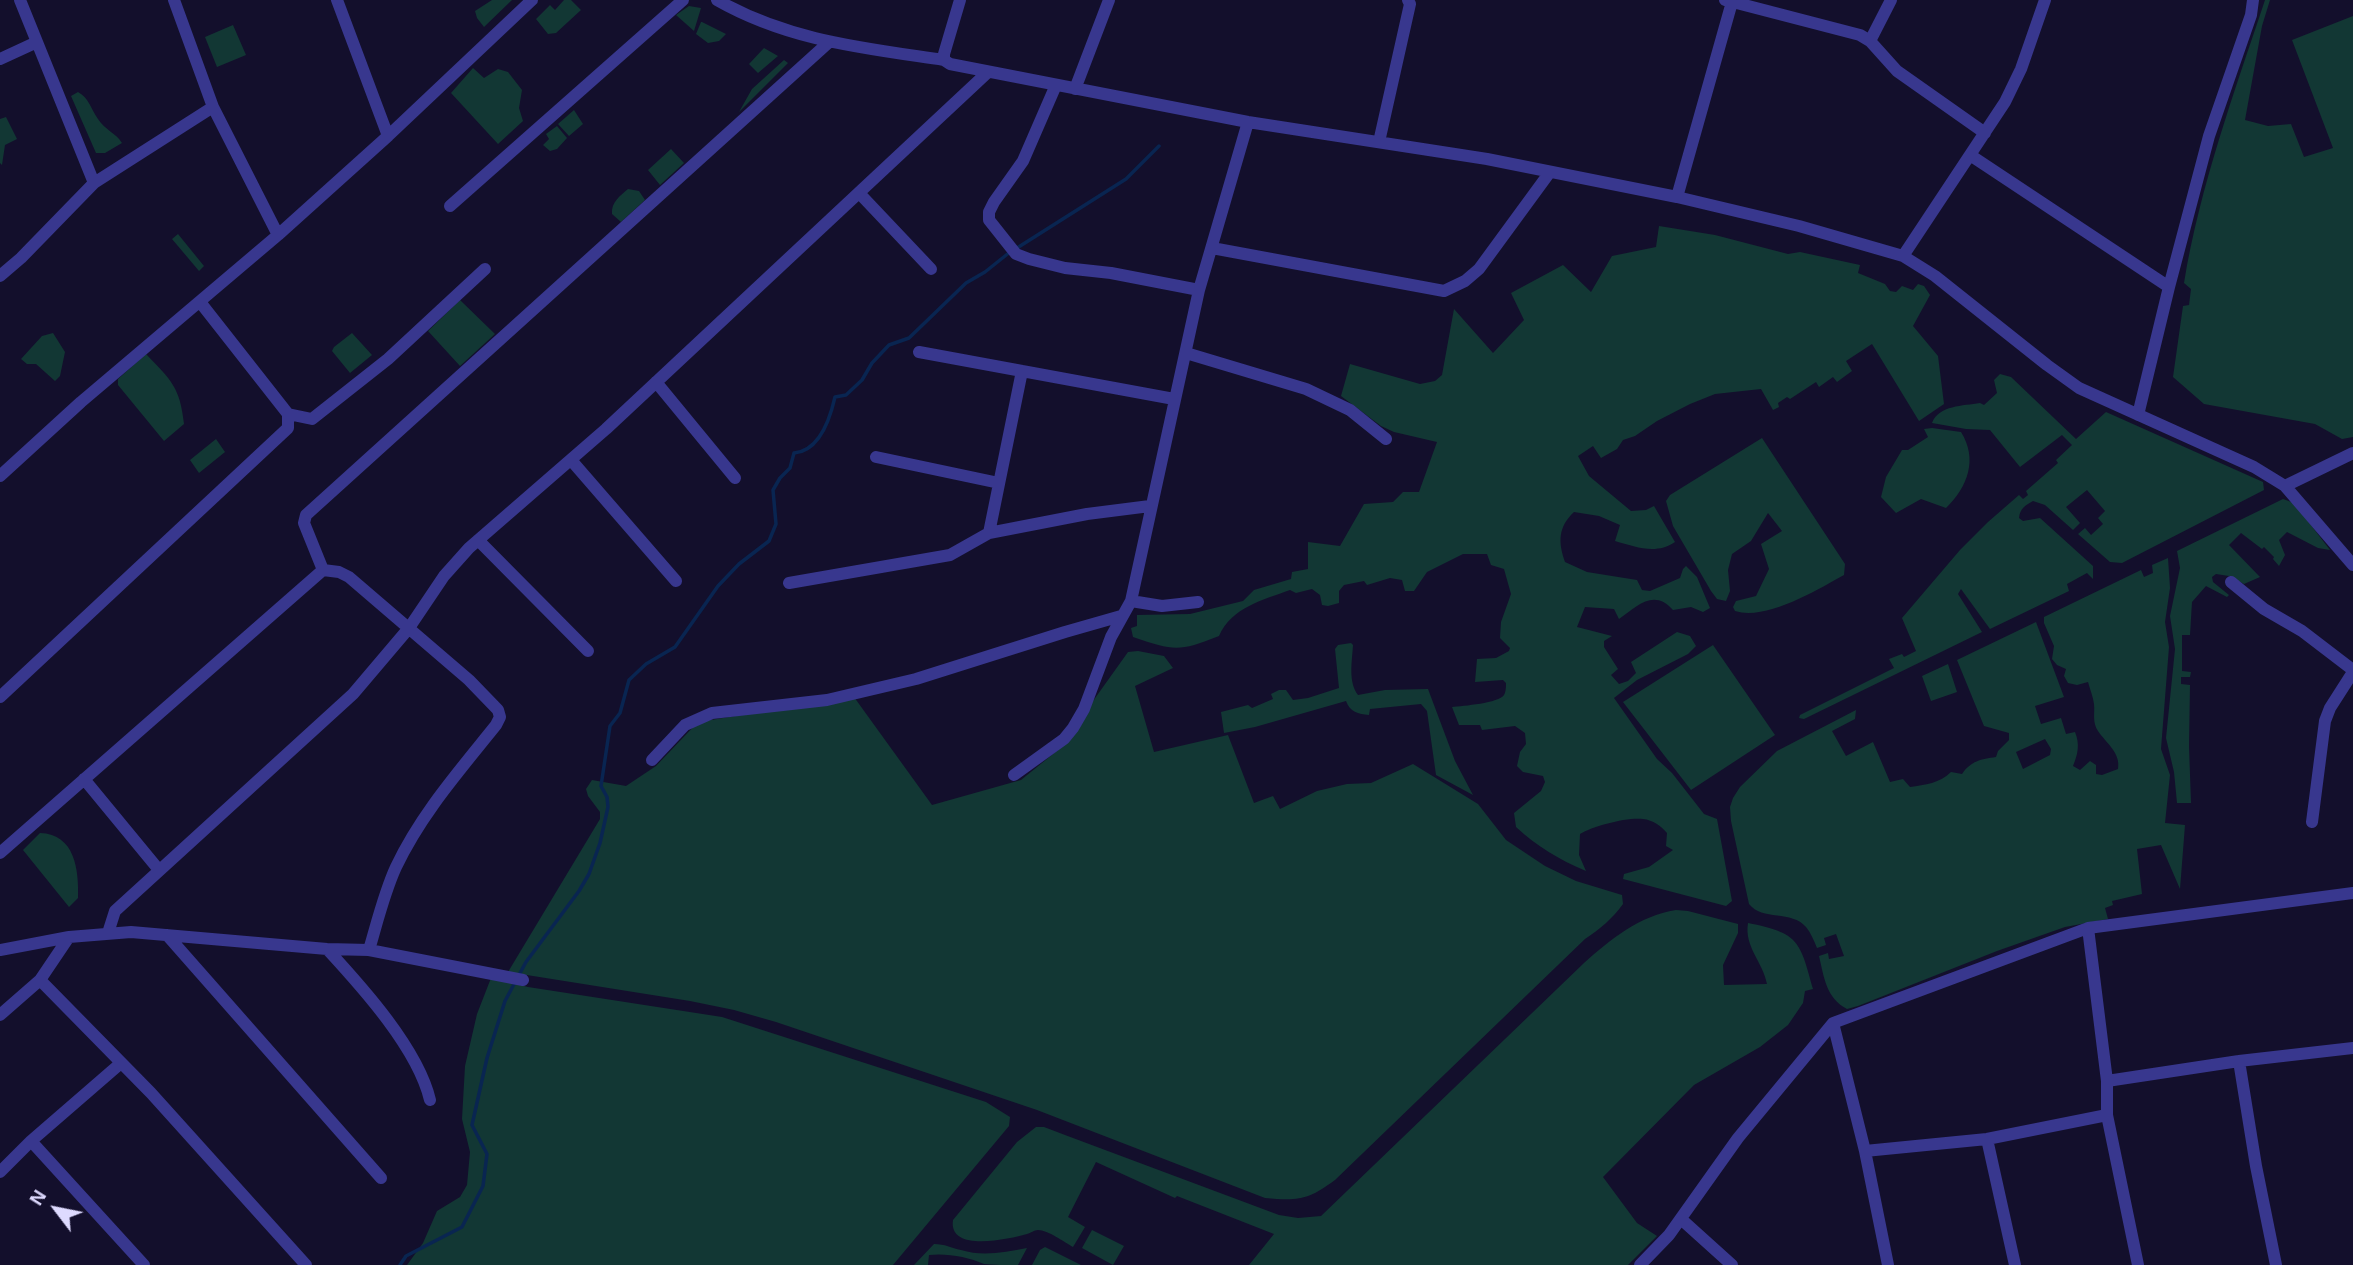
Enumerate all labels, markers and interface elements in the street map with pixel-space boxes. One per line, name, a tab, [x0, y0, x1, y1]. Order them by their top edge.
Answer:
north arrow	[21, 1174, 91, 1244]
text: N	[25, 1186, 50, 1209]

